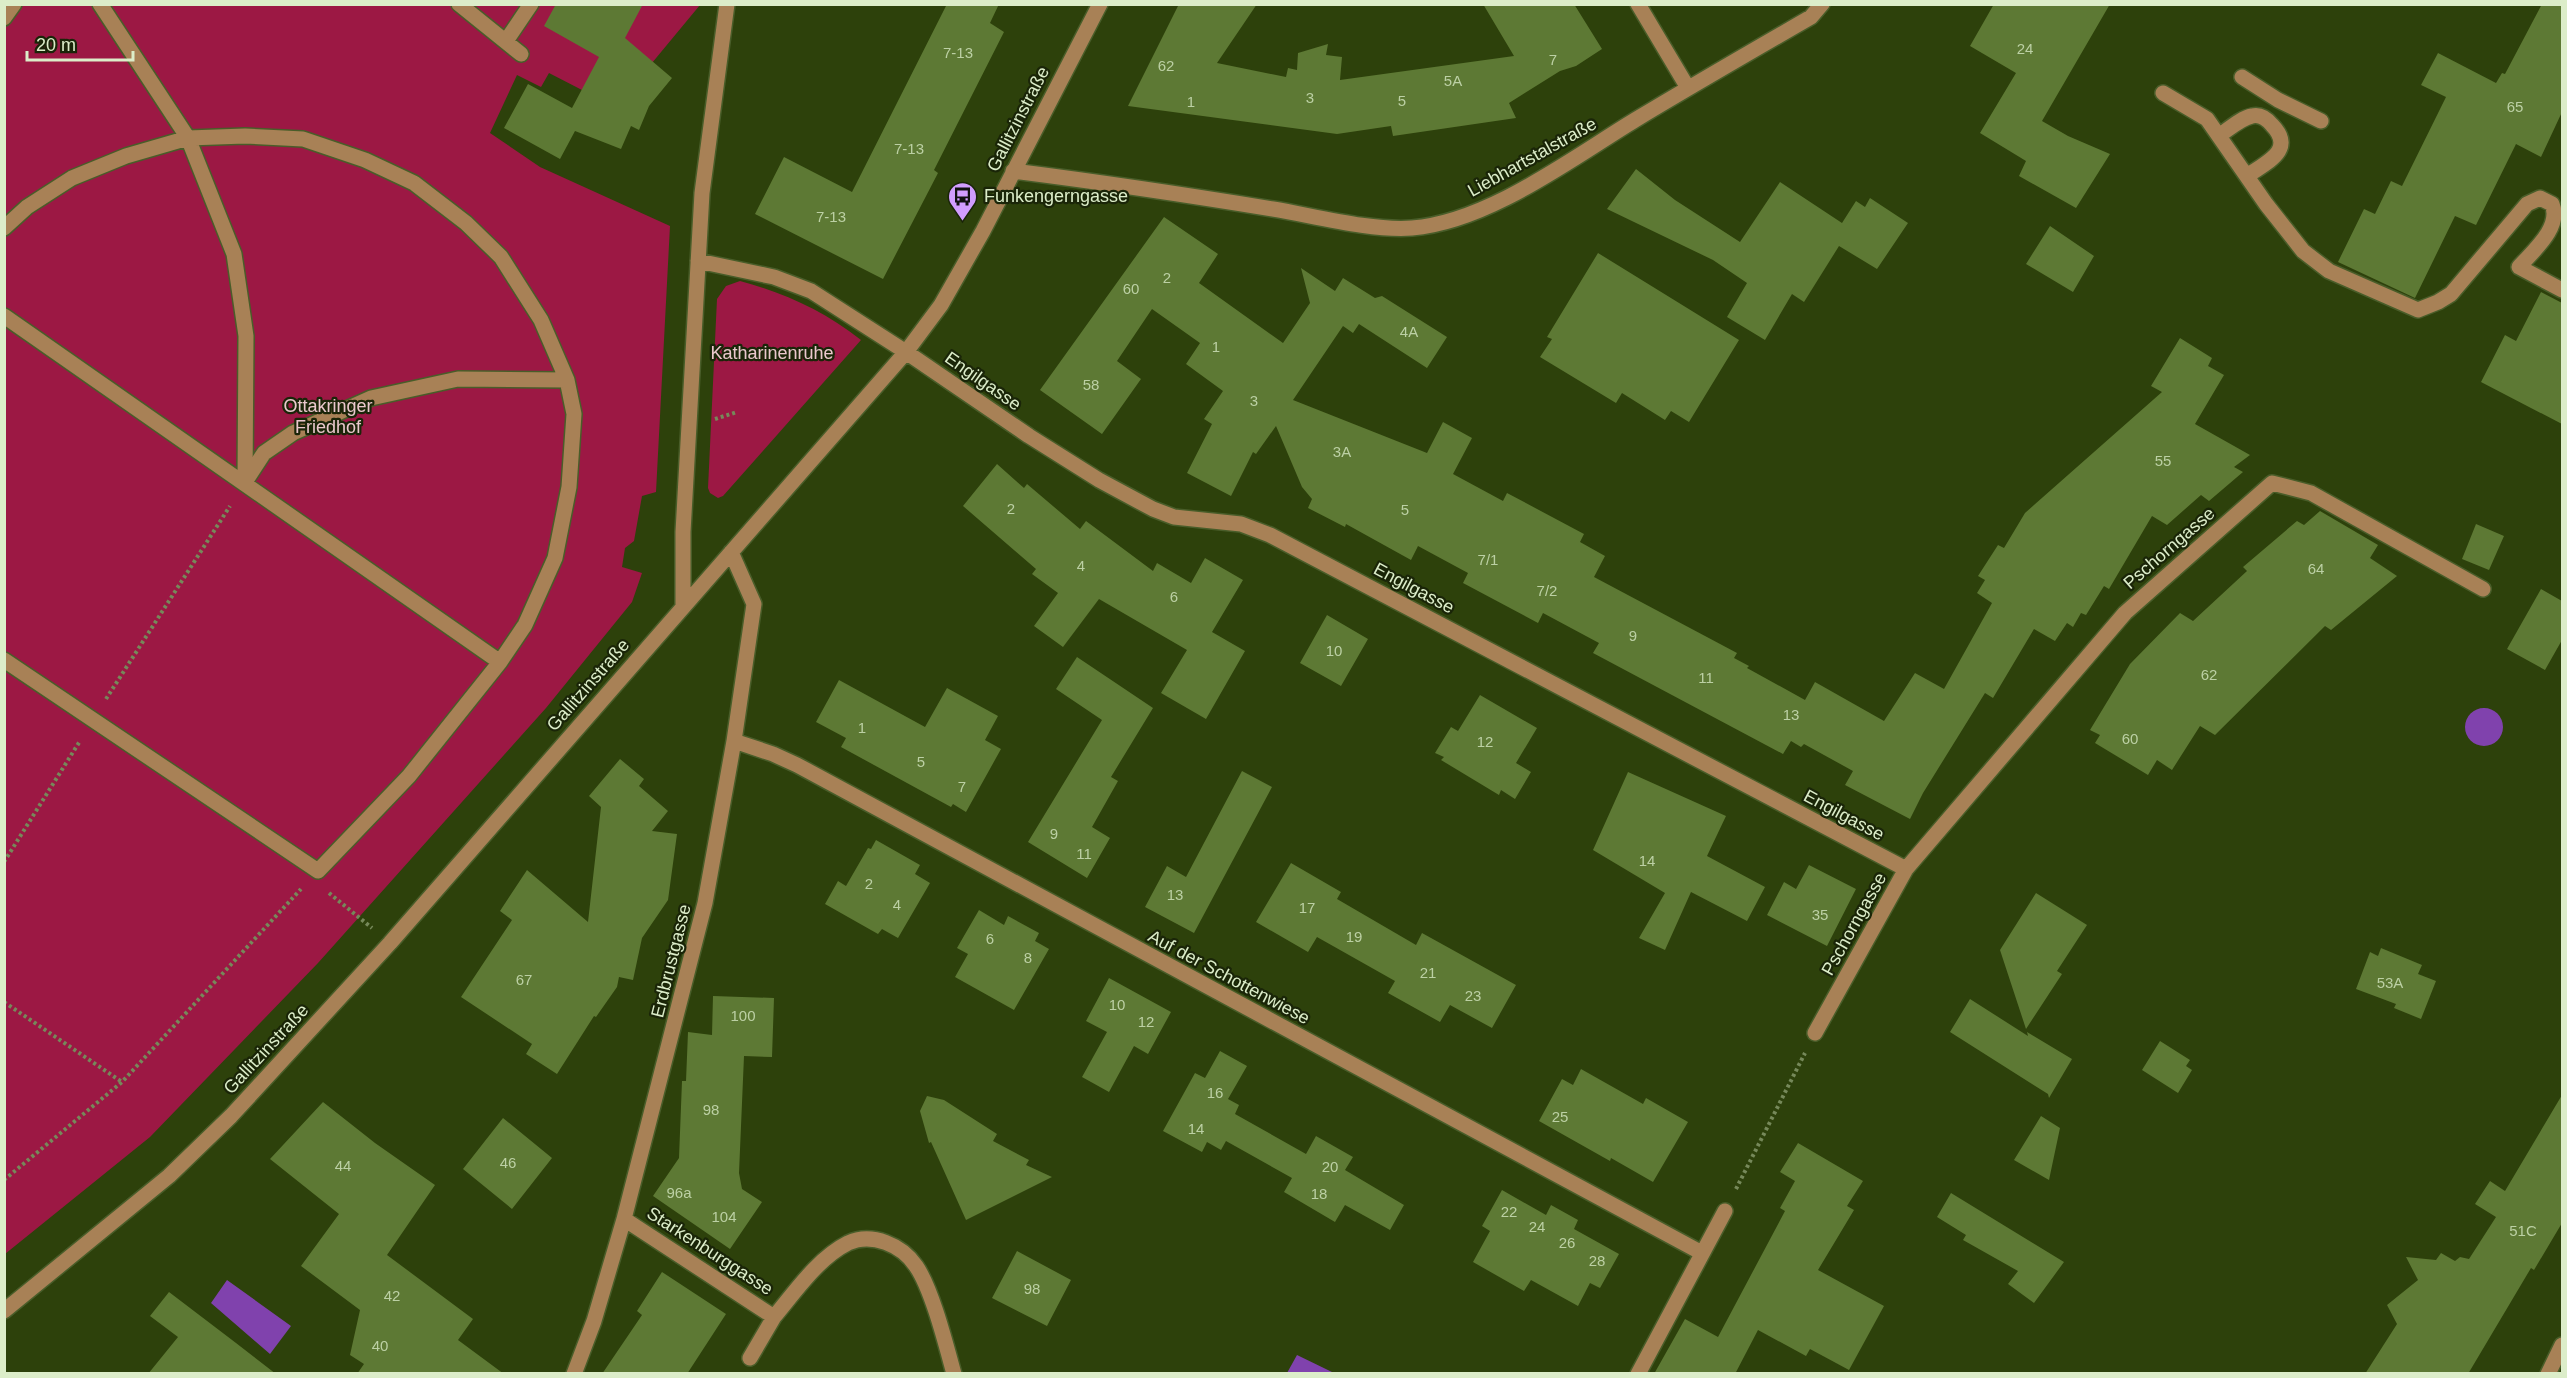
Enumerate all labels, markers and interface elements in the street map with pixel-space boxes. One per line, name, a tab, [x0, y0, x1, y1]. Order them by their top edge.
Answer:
scale bar	[27, 24, 134, 62]
text: 20 m	[36, 35, 76, 55]
house number: 24	[2017, 40, 2033, 57]
house number: 7-13	[943, 44, 973, 61]
house number: 7	[1549, 51, 1557, 68]
house number: 62	[1158, 57, 1174, 74]
street label: Gallitzinstraße	[983, 63, 1053, 175]
house number: 5A	[1444, 72, 1462, 89]
house number: 3	[1306, 89, 1314, 106]
house number: 5	[1398, 92, 1406, 109]
house number: 1	[1187, 93, 1195, 110]
house number: 65	[2507, 98, 2523, 115]
street label: Liebhartstalstraße	[1464, 113, 1600, 201]
house number: 7-13	[894, 140, 924, 157]
bus stop icon: Funkengerngasse	[947, 180, 979, 222]
place label: Funkengerngasse	[984, 186, 1128, 206]
house number: 7-13	[816, 208, 846, 225]
house number: 2	[1163, 269, 1171, 286]
house number: 60	[1123, 280, 1139, 297]
house number: 4A	[1400, 323, 1418, 340]
house number: 1	[1212, 338, 1220, 355]
park label: Katharinenruhe	[710, 343, 834, 363]
street label: Engilgasse	[941, 348, 1025, 414]
house number: 58	[1083, 376, 1099, 393]
house number: 3	[1250, 392, 1258, 409]
park label: Ottakringer Friedhof	[283, 396, 373, 437]
house number: 3A	[1333, 443, 1351, 460]
house number: 55	[2155, 452, 2171, 469]
house number: 2	[1007, 500, 1015, 517]
house number: 5	[1401, 501, 1409, 518]
street label: Pschorngasse	[2119, 503, 2219, 593]
house number: 7/1	[1478, 551, 1498, 568]
house number: 4	[1077, 557, 1085, 574]
street label: Engilgasse	[1370, 558, 1458, 618]
house number: 64	[2308, 560, 2324, 577]
house number: 7/2	[1537, 582, 1557, 599]
house number: 6	[1170, 588, 1178, 605]
house number: 9	[1629, 627, 1637, 644]
street label: Gallitzinstraße	[543, 635, 633, 735]
house number: 10	[1326, 642, 1342, 659]
house number: 62	[2201, 666, 2217, 683]
house number: 11	[1698, 669, 1714, 686]
house number: 13	[1783, 706, 1799, 723]
house number: 1	[858, 719, 866, 736]
house number: 60	[2122, 730, 2138, 747]
house number: 12	[1477, 733, 1493, 750]
house number: 5	[917, 753, 925, 770]
house number: 7	[958, 778, 966, 795]
street label: Engilgasse	[1800, 785, 1888, 845]
house number: 9	[1050, 825, 1058, 842]
house number: 11	[1076, 845, 1092, 862]
house number: 14	[1639, 852, 1655, 869]
street label: Pschorngasse	[1818, 869, 1890, 979]
house number: 2	[865, 875, 873, 892]
house number: 13	[1167, 886, 1183, 903]
house number: 4	[893, 896, 901, 913]
house number: 17	[1299, 899, 1315, 916]
street label: Erdbrustgasse	[647, 902, 695, 1020]
house number: 35	[1812, 906, 1828, 923]
street label: Auf der Schottenwiese	[1145, 926, 1313, 1028]
house number: 19	[1346, 928, 1362, 945]
house number: 6	[986, 930, 994, 947]
house number: 8	[1024, 949, 1032, 966]
house number: 21	[1420, 964, 1436, 981]
house number: 67	[516, 971, 532, 988]
house number: 53A	[2377, 974, 2403, 991]
house number: 23	[1465, 987, 1481, 1004]
house number: 10	[1109, 996, 1125, 1013]
street label: Gallitzinstraße	[219, 1000, 313, 1098]
house number: 100	[730, 1007, 756, 1024]
house number: 12	[1138, 1013, 1154, 1030]
house number: 16	[1207, 1084, 1223, 1101]
house number: 98	[703, 1101, 719, 1118]
house number: 25	[1552, 1108, 1568, 1125]
house number: 14	[1188, 1120, 1204, 1137]
house number: 46	[500, 1154, 516, 1171]
house number: 44	[335, 1157, 351, 1174]
house number: 20	[1322, 1158, 1338, 1175]
house number: 96a	[666, 1184, 692, 1201]
house number: 18	[1311, 1185, 1327, 1202]
street label: Starkenburggasse	[643, 1203, 777, 1299]
house number: 22	[1501, 1203, 1517, 1220]
house number: 104	[711, 1208, 737, 1225]
house number: 24	[1529, 1218, 1545, 1235]
house number: 51C	[2509, 1222, 2537, 1239]
house number: 26	[1559, 1234, 1575, 1251]
house number: 28	[1589, 1252, 1605, 1269]
house number: 98	[1024, 1280, 1040, 1297]
house number: 42	[384, 1287, 400, 1304]
house number: 40	[372, 1337, 388, 1354]

